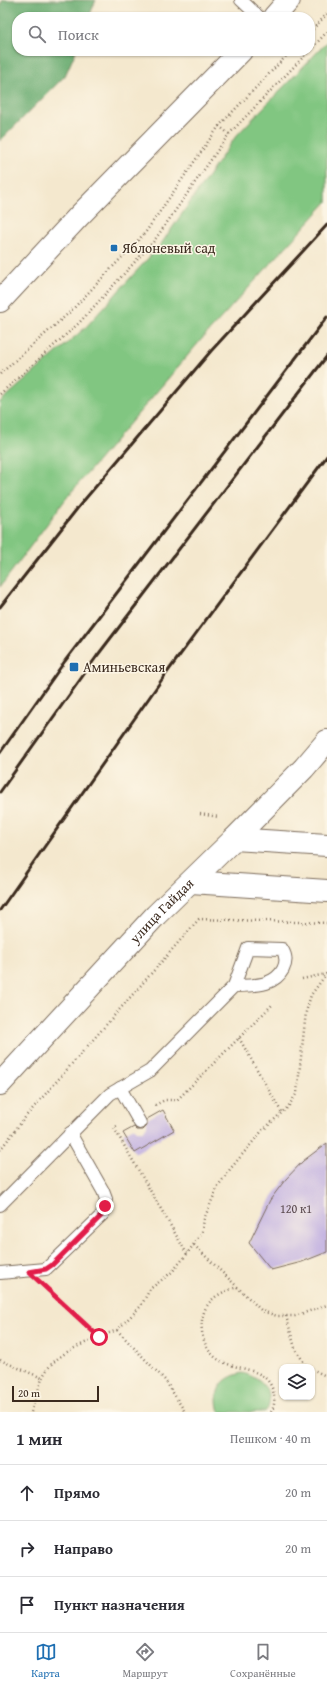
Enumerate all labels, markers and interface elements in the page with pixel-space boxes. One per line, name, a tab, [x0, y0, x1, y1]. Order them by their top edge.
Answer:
search box	[12, 12, 315, 56]
icon: search	[26, 23, 48, 45]
text: Поиск	[58, 24, 99, 45]
place label: Яблоневый сад	[121, 238, 216, 258]
marker: Яблоневый сад	[109, 243, 119, 253]
place label: Аминьевская	[83, 657, 165, 677]
marker: Аминьевская	[68, 661, 80, 673]
street label: улица Гайдая	[124, 874, 198, 948]
route end	[96, 1197, 114, 1215]
house number: 120 к1	[280, 1200, 312, 1217]
route start	[90, 1328, 108, 1346]
map controls	[279, 1364, 315, 1400]
button: layers	[279, 1364, 315, 1400]
scale bar	[12, 1384, 99, 1403]
text: 20 m	[18, 1385, 40, 1401]
text: 1 мин	[16, 1426, 62, 1451]
text: Пешком · 40 m	[230, 1429, 311, 1448]
icon: ahead	[16, 1482, 38, 1504]
text: Прямо	[54, 1482, 100, 1503]
text: 20 m	[285, 1483, 311, 1502]
icon: right	[16, 1538, 38, 1560]
text: Направо	[54, 1538, 113, 1559]
text: 20 m	[285, 1539, 311, 1558]
icon: arrive	[16, 1594, 38, 1616]
text: Пункт назначения	[54, 1594, 185, 1615]
tab: Карта	[31, 1641, 60, 1681]
tab: Маршрут	[122, 1641, 167, 1681]
tab: Сохранённые	[230, 1641, 296, 1681]

